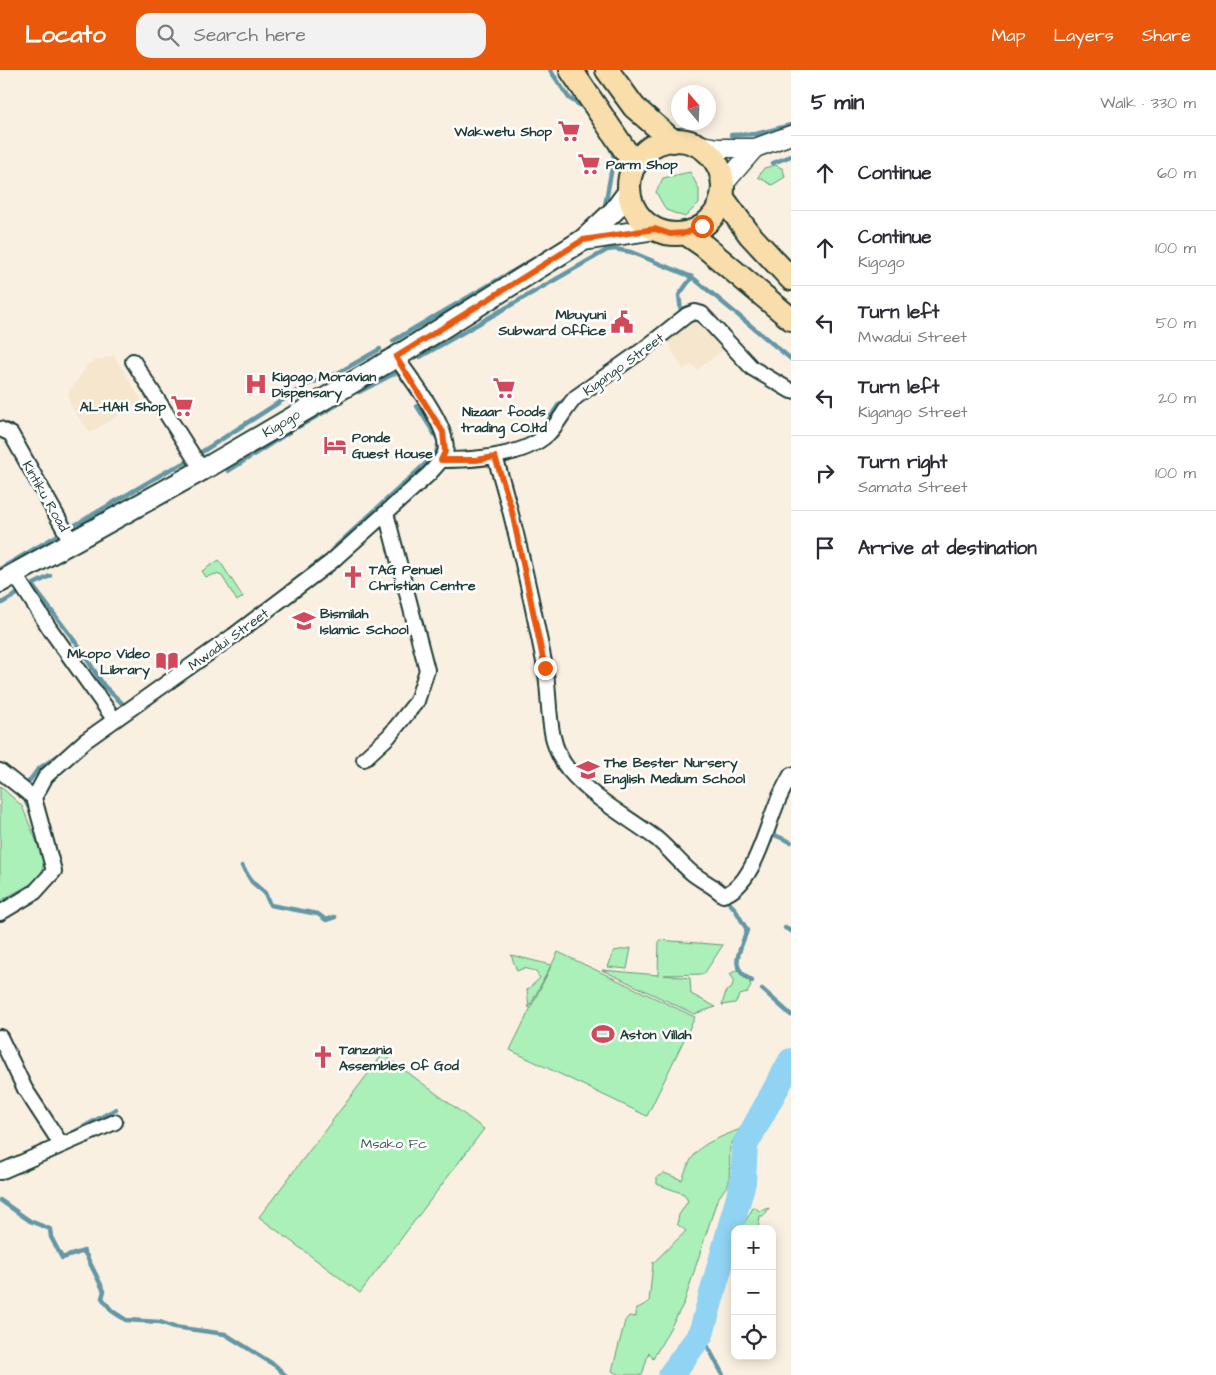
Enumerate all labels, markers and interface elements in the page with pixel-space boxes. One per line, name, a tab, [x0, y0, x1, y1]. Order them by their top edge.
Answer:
search box	[136, 13, 486, 58]
text: Locato	[25, 18, 106, 52]
icon: search	[154, 21, 182, 49]
text: Search here	[194, 22, 306, 49]
text: Map	[991, 23, 1025, 48]
text: Layers	[1053, 23, 1114, 48]
text: Share	[1142, 23, 1191, 48]
north arrow	[671, 85, 716, 130]
text: 5 min	[811, 88, 864, 117]
text: Walk · 330 m	[1100, 92, 1196, 114]
supermarket icon: Wakwetu Shop	[556, 118, 582, 144]
place label: Wakwetu Shop	[453, 122, 552, 142]
supermarket icon: Parm Shop	[576, 151, 602, 177]
place label: Parm Shop	[606, 155, 678, 175]
icon: ahead	[811, 159, 839, 187]
text: Continue	[858, 160, 932, 187]
text: 60 m	[1157, 162, 1196, 184]
route start	[691, 215, 714, 238]
text: Continue	[858, 224, 932, 251]
icon: ahead	[811, 234, 839, 262]
text: 100 m	[1155, 237, 1196, 259]
text: Kigogo	[858, 251, 905, 273]
text: Turn left	[858, 299, 939, 326]
place label: Mbuyuni Subward Office	[498, 305, 607, 341]
public building icon: Mbuyuni Subward Office	[609, 309, 635, 335]
icon: left	[811, 309, 839, 337]
text: 50 m	[1156, 312, 1196, 334]
text: Mwadui Street	[858, 326, 967, 348]
street label: Kigango Street	[579, 328, 669, 401]
place label: Kigogo Moravian Dispensary	[272, 367, 376, 403]
hospital icon: Kigogo Moravian Dispensary	[243, 371, 269, 397]
text: Turn left	[858, 374, 939, 401]
supermarket icon: Nizaar foods trading CO.ltd	[491, 375, 517, 401]
icon: left	[811, 384, 839, 412]
text: 20 m	[1158, 387, 1196, 409]
supermarket icon: AL-HAH Shop	[169, 393, 195, 419]
place label: AL-HAH Shop	[80, 397, 166, 417]
text: Kigango Street	[858, 401, 968, 423]
place label: Nizaar foods trading CO.ltd	[460, 402, 548, 439]
street label: Kigogo	[259, 405, 304, 443]
place label: Ponde Guest House	[352, 428, 433, 464]
hotel icon: Ponde Guest House	[322, 432, 348, 458]
text: Turn right	[858, 449, 947, 476]
street label: Kintiku Road	[17, 457, 74, 536]
icon: right	[811, 459, 839, 487]
text: 100 m	[1155, 462, 1196, 484]
text: Samata Street	[858, 476, 967, 498]
icon: arrive	[811, 534, 839, 562]
text: Arrive at destination	[858, 535, 1037, 562]
place label: TAG Penuel Christian Centre	[368, 560, 476, 596]
church icon: TAG Penuel Christian Centre	[340, 564, 366, 590]
street label: Mwadui Street	[184, 604, 273, 676]
place label: Bismilah Islamic School	[320, 604, 409, 640]
school or university icon: Bismilah Islamic School	[291, 608, 317, 634]
place label: Mkopo Video Library	[67, 644, 150, 680]
library icon: Mkopo Video Library	[154, 648, 180, 674]
route end	[534, 657, 557, 680]
place label: The Bester Nursery English Medium School	[603, 753, 746, 790]
school or university icon: The Bester Nursery English Medium School	[575, 757, 601, 783]
sports icon: Aston Villah	[590, 1021, 616, 1047]
place label: Aston Villah	[620, 1025, 693, 1045]
place label: Tanzania Assembles Of God	[338, 1040, 460, 1076]
church icon: Tanzania Assembles Of God	[310, 1044, 336, 1070]
park label: Msako Fc	[361, 1134, 427, 1154]
map controls	[731, 1225, 776, 1360]
button: +	[731, 1225, 776, 1270]
button: −	[731, 1270, 776, 1315]
button: locate	[731, 1315, 776, 1360]

